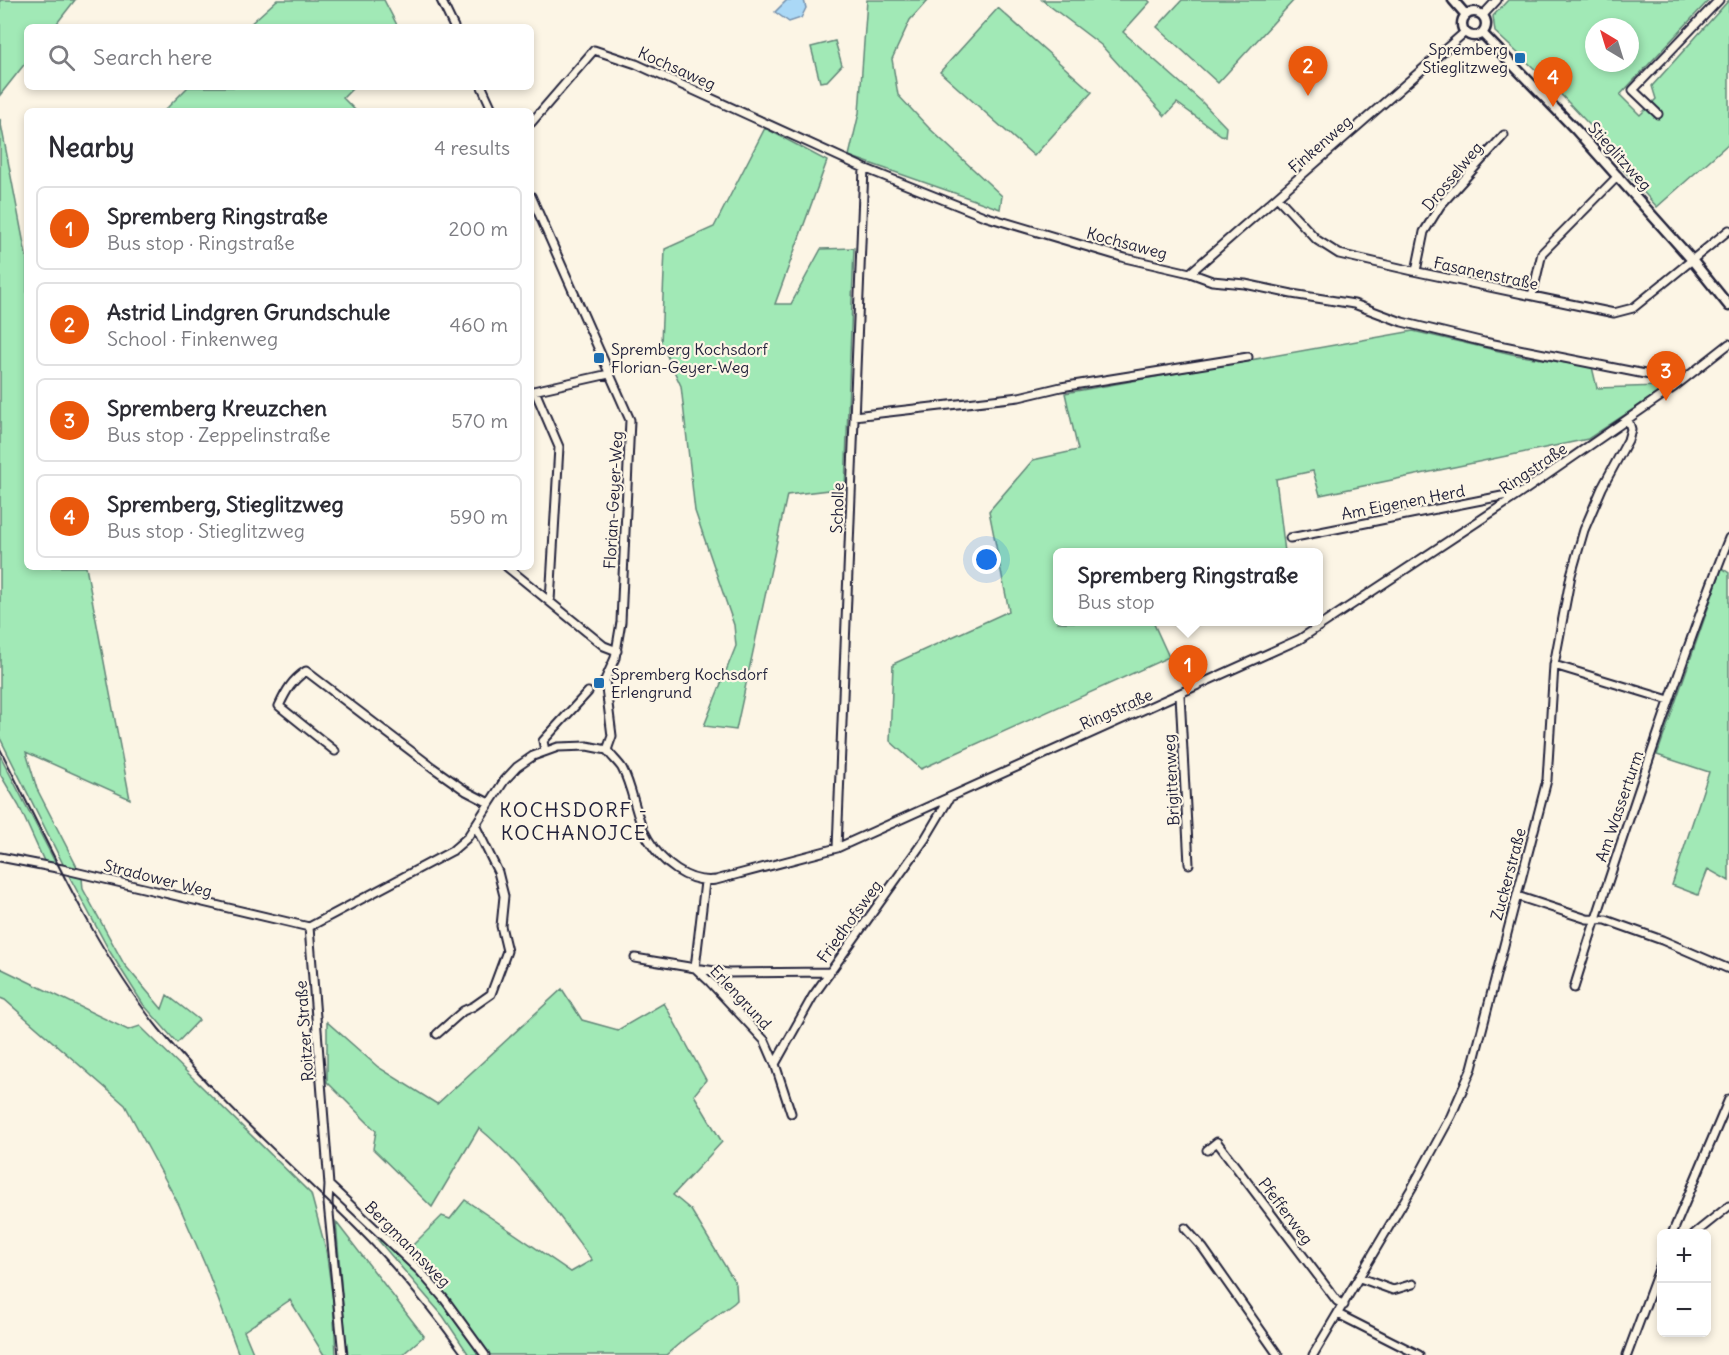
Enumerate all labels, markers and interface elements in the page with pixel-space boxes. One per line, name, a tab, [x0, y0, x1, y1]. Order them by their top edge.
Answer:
north arrow	[1585, 18, 1639, 72]
search box	[24, 24, 534, 90]
place label: Spremberg Stieglitzweg	[1423, 39, 1508, 77]
icon: search	[45, 41, 78, 74]
street label: Kochsaweg	[635, 42, 719, 94]
text: Search here	[93, 43, 212, 71]
pin: 2	[1288, 46, 1328, 96]
marker: Spremberg Stieglitzweg	[1513, 51, 1527, 65]
pin: 4	[1534, 57, 1572, 107]
street label: Finkenweg	[1284, 111, 1356, 177]
street label: Stieglitzweg	[1584, 118, 1656, 194]
text: Nearby	[48, 131, 134, 164]
text: 4 results	[434, 135, 510, 160]
street label: Drosselweg	[1417, 138, 1487, 214]
text: Spremberg Ringstraße	[107, 202, 328, 230]
text: 1	[66, 216, 73, 241]
text: 200 m	[448, 216, 508, 241]
street label: Kochsaweg	[1085, 223, 1169, 263]
text: Bus stop · Ringstraße	[107, 230, 295, 255]
street label: Fasanenstraße	[1432, 252, 1540, 294]
text: Astrid Lindgren Grundschule	[107, 298, 390, 326]
text: 2	[64, 312, 75, 337]
text: 460 m	[449, 312, 508, 337]
text: School · Finkenweg	[107, 326, 278, 351]
place label: Spremberg Kochsdorf Florian-Geyer-Weg	[611, 339, 769, 377]
marker: Spremberg Kochsdorf Florian-Geyer-Weg	[592, 351, 606, 365]
pin: 3	[1646, 352, 1686, 401]
text: Spremberg Kreuzchen	[107, 394, 327, 422]
text: 3	[64, 408, 75, 433]
text: 570 m	[451, 408, 508, 433]
text: Bus stop · Zeppelinstraße	[107, 422, 330, 447]
street label: Florian-Geyer-Weg	[599, 430, 627, 570]
street label: Ringstraße	[1495, 438, 1571, 498]
street label: Am Eigenen Herd	[1340, 480, 1466, 524]
street label: Scholle	[826, 482, 848, 534]
text: Spremberg, Stieglitzweg	[107, 490, 344, 518]
text: 4	[64, 504, 75, 529]
text: 590 m	[450, 504, 508, 529]
text: Bus stop · Stieglitzweg	[107, 518, 305, 543]
your location	[972, 545, 1001, 574]
popup	[1053, 548, 1323, 626]
text: Spremberg Ringstraße	[1078, 561, 1298, 589]
text: Bus stop	[1078, 589, 1155, 614]
pin: 1	[1168, 646, 1208, 695]
place label: Spremberg Kochsdorf Erlengrund	[611, 664, 769, 702]
marker: Spremberg Kochsdorf Erlengrund	[592, 676, 606, 690]
street label: Ringstraße	[1077, 684, 1155, 734]
street label: Brigittenweg	[1159, 734, 1183, 826]
street label: Am Wasserturm	[1591, 748, 1647, 864]
district label: KOCHSDORF - KOCHANOJCE	[499, 797, 649, 845]
street label: Zuckerstraße	[1486, 826, 1530, 922]
street label: Stradower Weg	[102, 855, 214, 901]
street label: Friedhofsweg	[812, 876, 886, 966]
street label: Erlengrund	[706, 961, 776, 1033]
street label: Roitzer Straße	[290, 980, 318, 1082]
street label: Pfefferweg	[1254, 1174, 1318, 1248]
street label: Bergmannsweg	[361, 1197, 455, 1291]
map controls	[1657, 1229, 1711, 1337]
button: +	[1657, 1229, 1711, 1283]
button: −	[1657, 1283, 1711, 1337]

